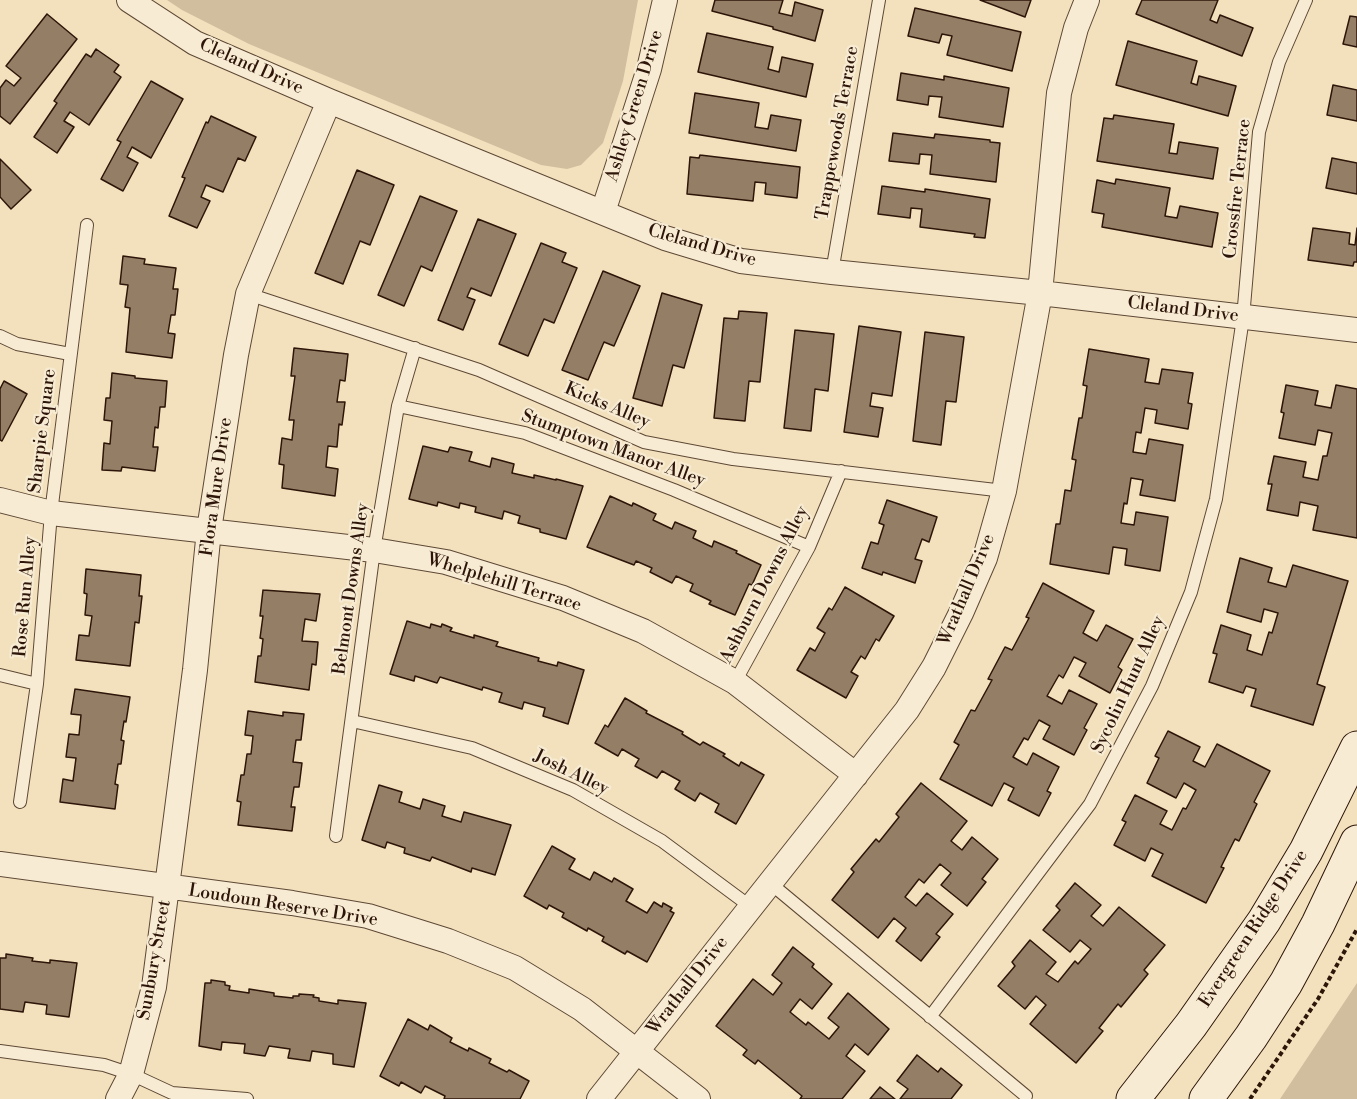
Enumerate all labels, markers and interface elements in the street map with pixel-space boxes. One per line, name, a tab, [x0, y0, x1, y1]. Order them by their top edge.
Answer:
street label: Ashley Green Drive	[602, 28, 668, 184]
street label: Cleland Drive	[196, 34, 306, 100]
street label: Trappewoods Terrace	[812, 44, 864, 222]
street label: Crossfire Terrace	[1220, 118, 1256, 260]
street label: Cleland Drive	[645, 220, 759, 272]
street label: Cleland Drive	[1126, 292, 1240, 328]
street label: Sharpie Square	[25, 368, 61, 494]
street label: Kicks Alley	[561, 378, 653, 434]
street label: Stumptown Manor Alley	[518, 406, 708, 492]
street label: Flora Mure Drive	[197, 416, 237, 558]
street label: Belmont Downs Alley	[329, 502, 375, 676]
street label: Ashburn Downs Alley	[716, 503, 814, 667]
street label: Wrathall Drive	[934, 531, 1000, 649]
street label: Rose Run Alley	[10, 536, 42, 658]
street label: Whelplehill Terrace	[424, 549, 584, 617]
street label: Sycolin Hunt Alley	[1088, 613, 1170, 757]
street label: Josh Alley	[530, 746, 612, 800]
street label: Evergreen Ridge Drive	[1195, 846, 1313, 1012]
street label: Loudoun Reserve Drive	[187, 880, 379, 932]
street label: Sunbury Street	[134, 898, 176, 1022]
street label: Wrathall Drive	[643, 932, 733, 1040]

